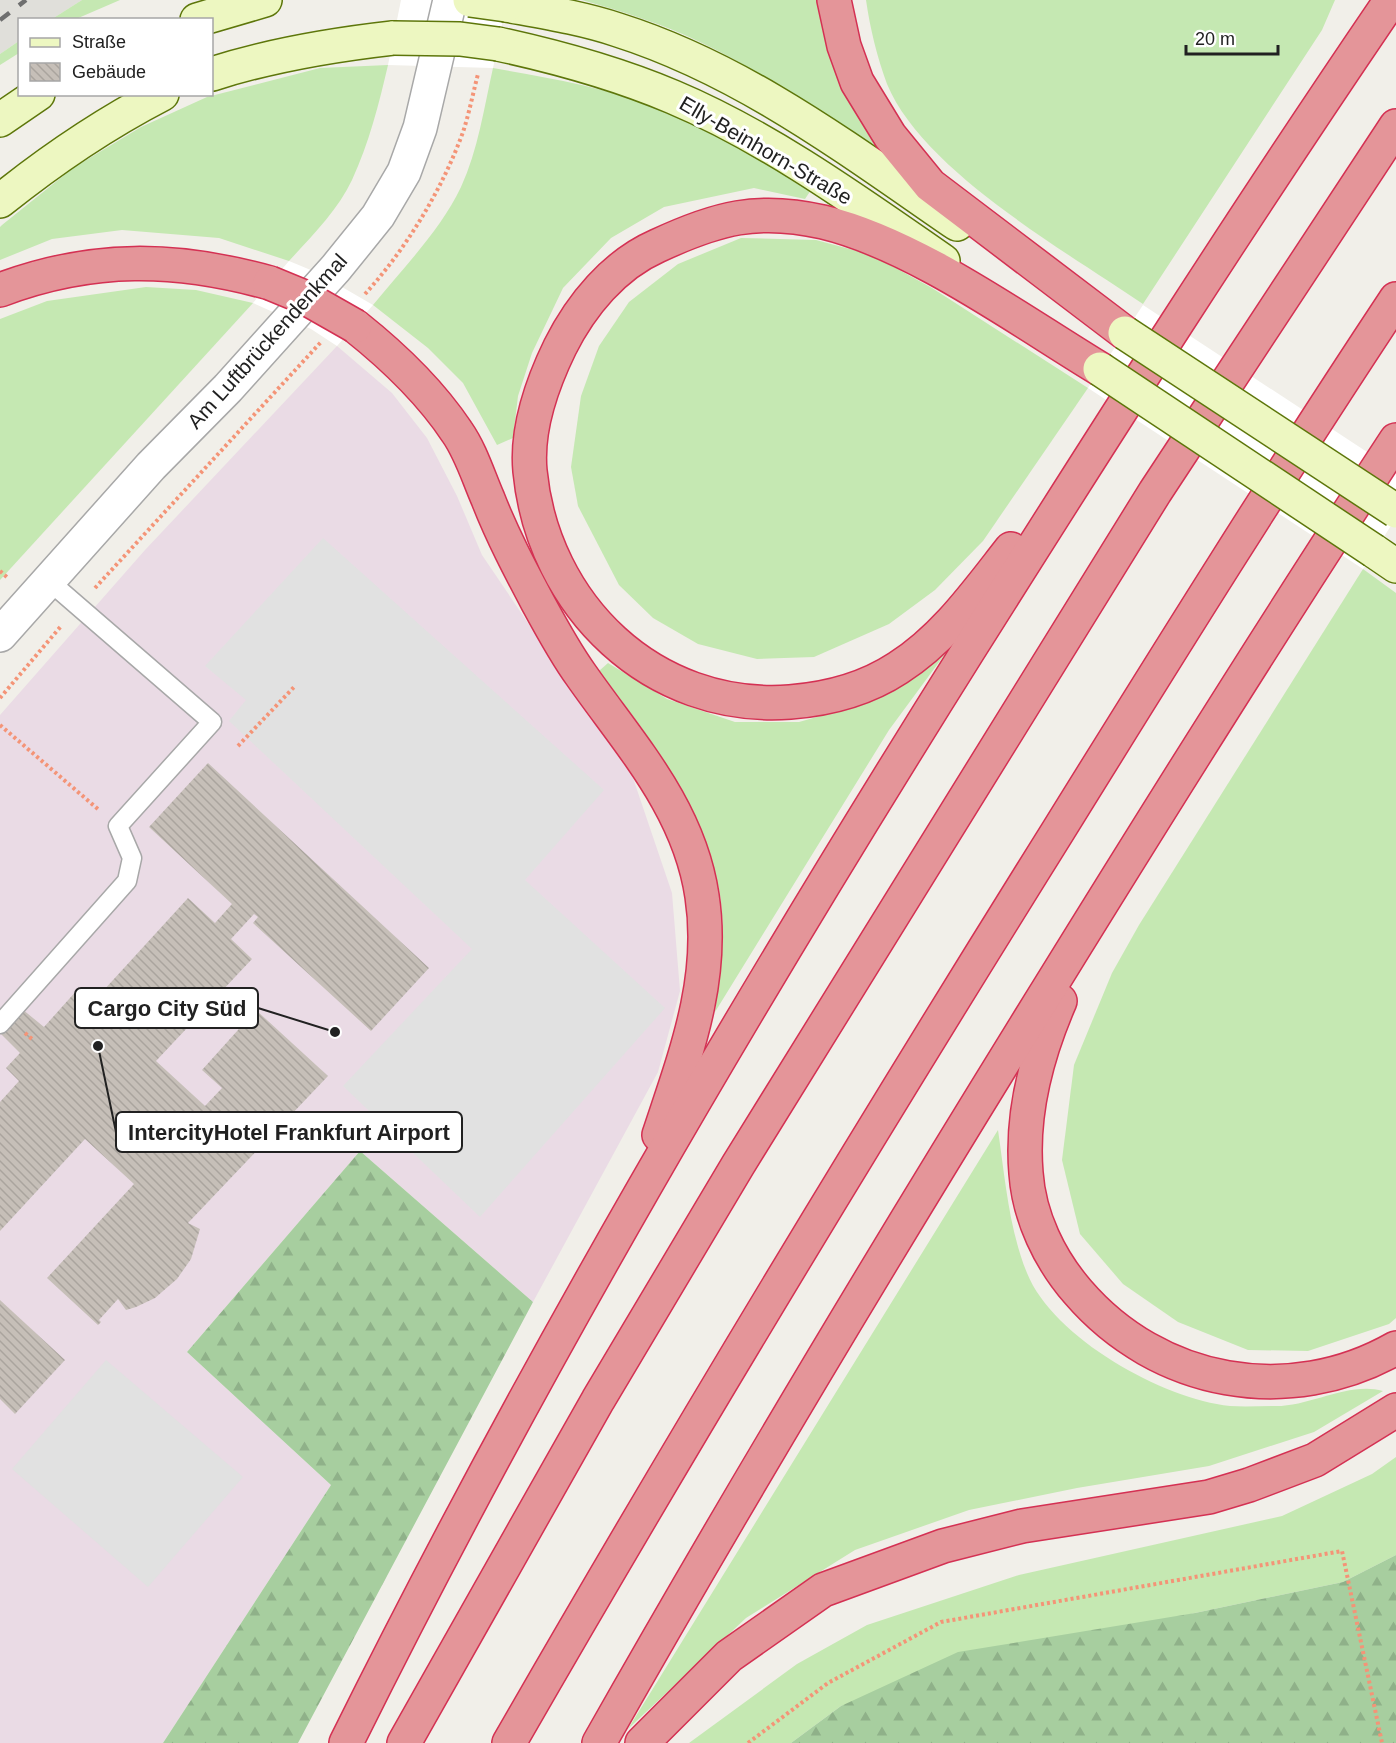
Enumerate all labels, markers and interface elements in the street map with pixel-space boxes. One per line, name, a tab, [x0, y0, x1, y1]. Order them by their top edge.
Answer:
legend	[18, 18, 213, 96]
scale bar	[1186, 18, 1278, 56]
text: 20 m	[1195, 29, 1235, 49]
text: Straße	[72, 32, 126, 52]
text: Gebäude	[72, 62, 146, 82]
street label: Elly-Beinhorn-Straße	[676, 91, 856, 209]
street label: Am Luftbrückendenkmal	[183, 249, 351, 433]
callout: Cargo City Süd	[75, 988, 258, 1028]
text: Cargo City Süd	[88, 996, 246, 1021]
callout: IntercityHotel Frankfurt Airport	[116, 1112, 462, 1152]
text: IntercityHotel Frankfurt Airport	[128, 1120, 451, 1145]

